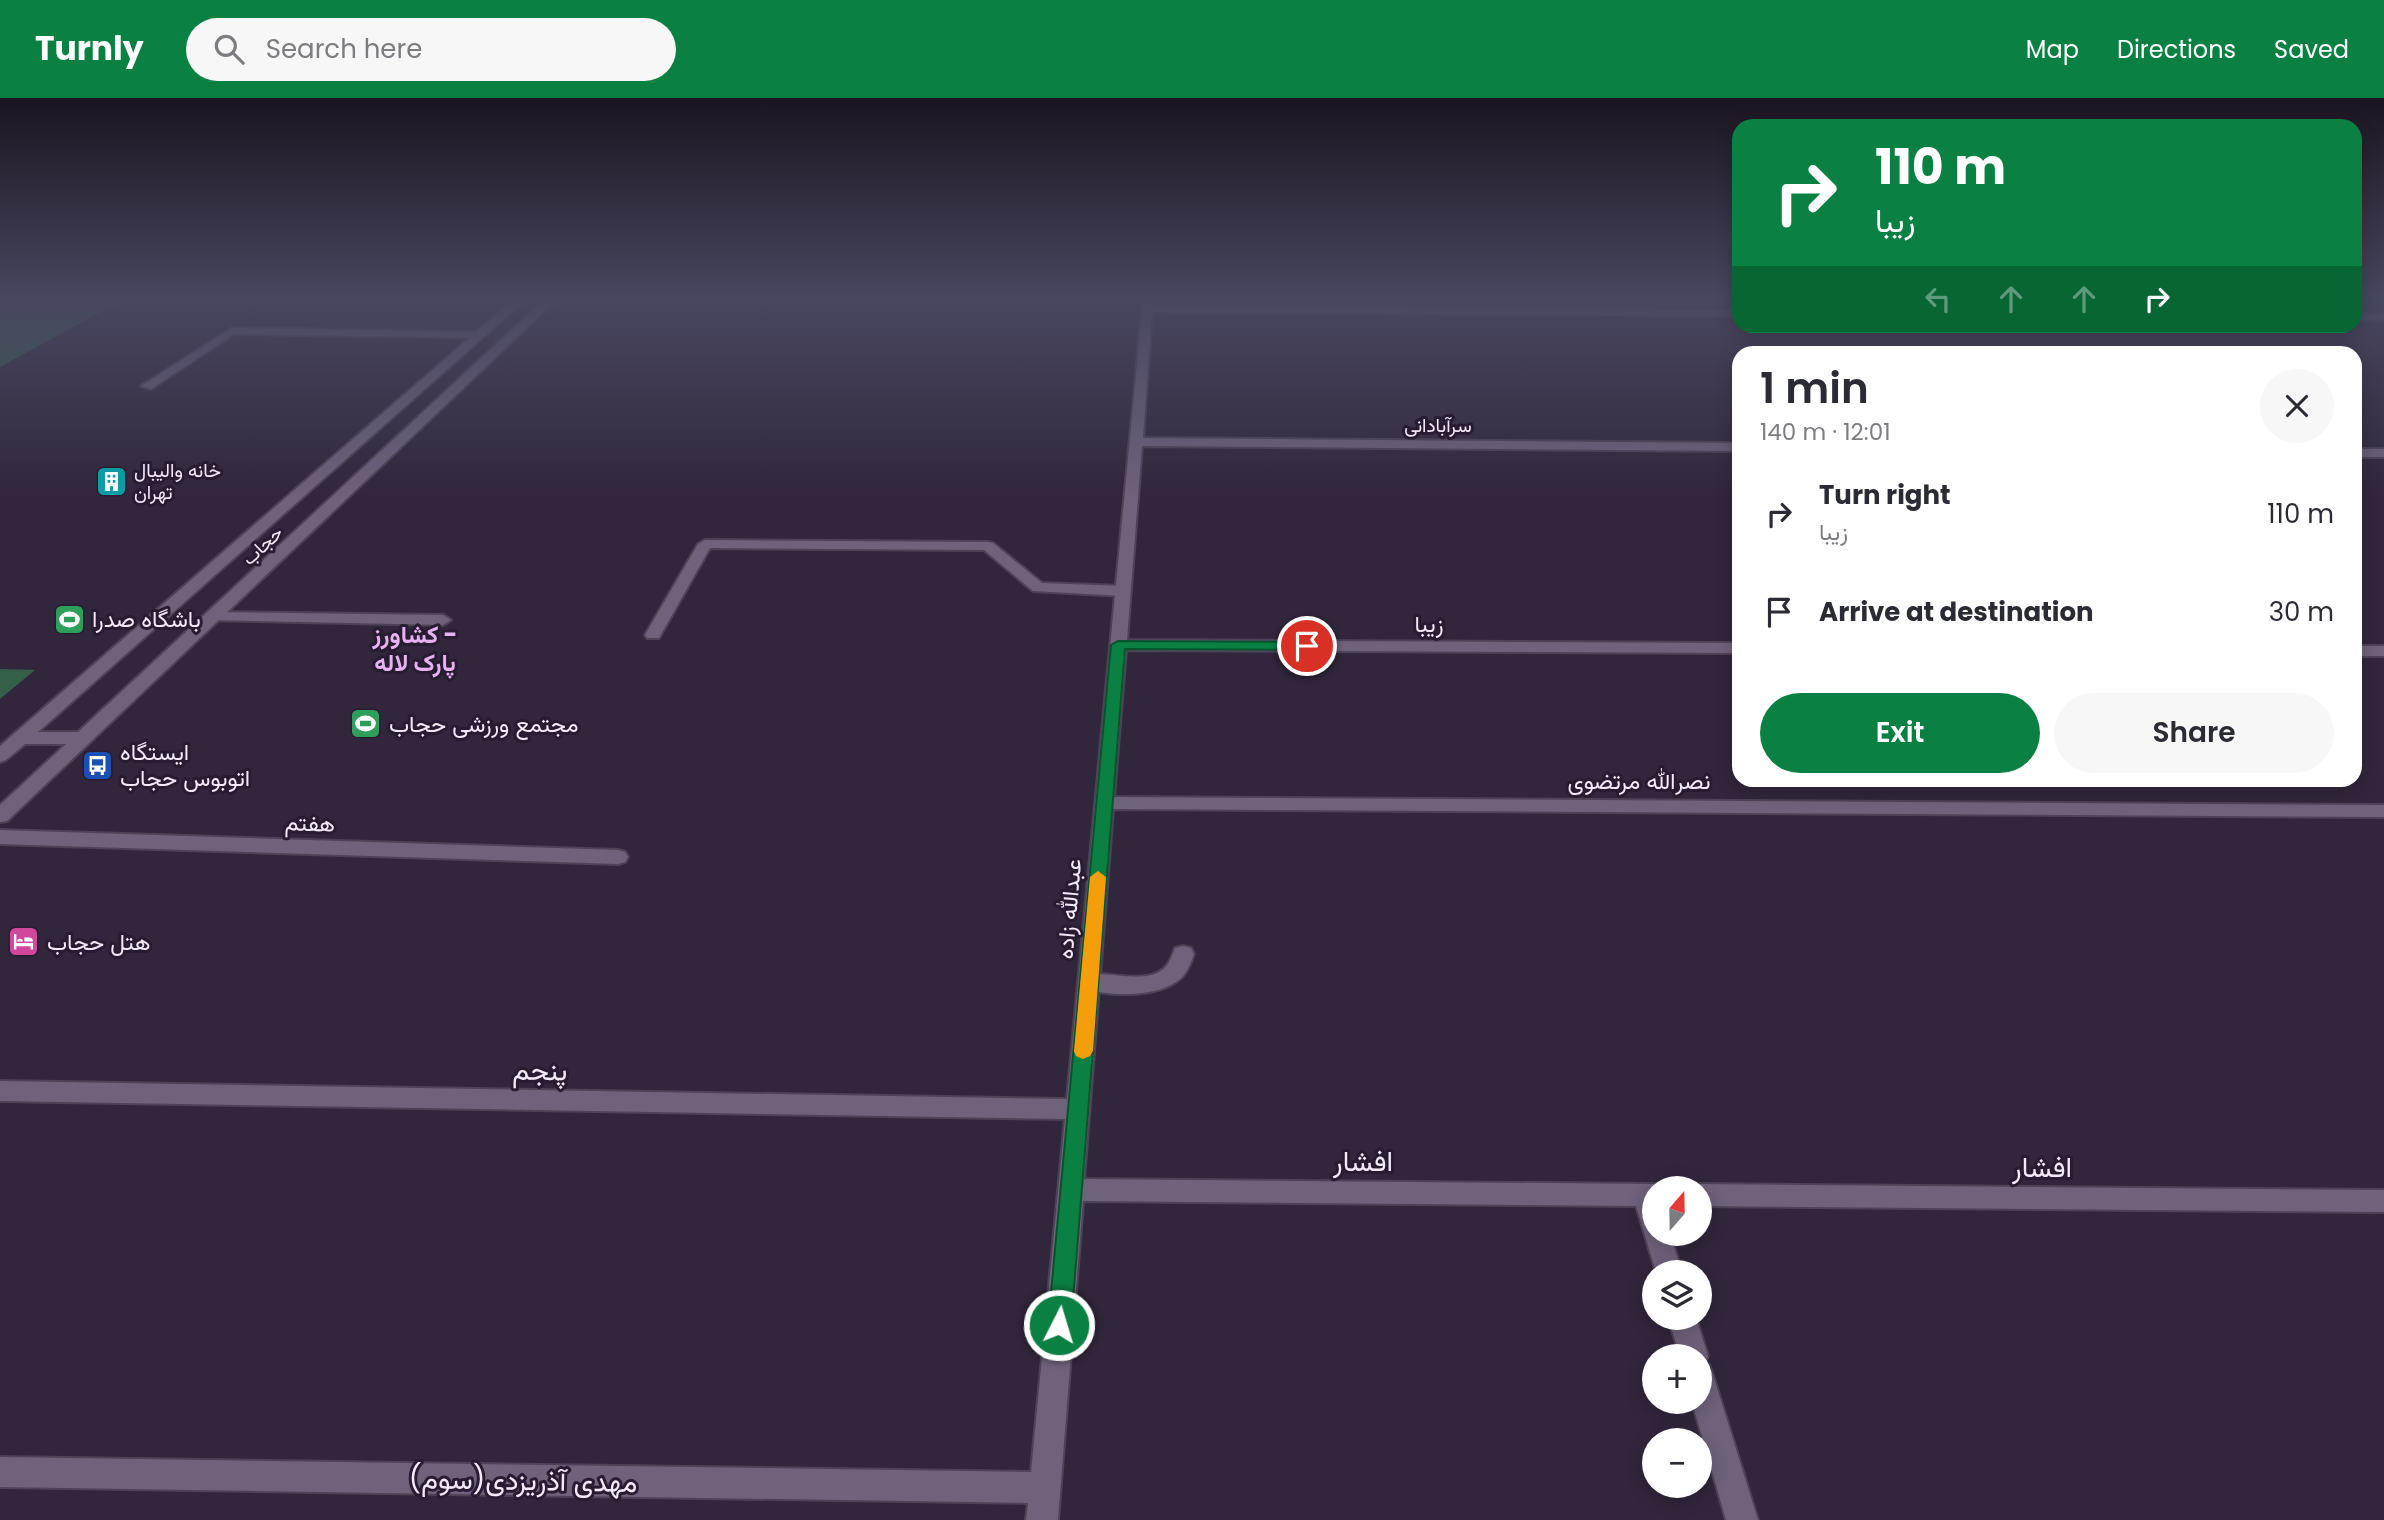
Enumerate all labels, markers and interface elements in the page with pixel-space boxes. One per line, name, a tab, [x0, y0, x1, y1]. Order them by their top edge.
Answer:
search box	[186, 18, 676, 81]
text: Turnly	[35, 25, 144, 72]
icon: search	[210, 30, 248, 68]
text: Search here	[266, 31, 422, 67]
text: Map	[2026, 33, 2079, 66]
text: Directions	[2117, 33, 2236, 66]
text: Saved	[2274, 33, 2349, 66]
text: 110 m	[1875, 133, 2006, 201]
icon: right	[1760, 147, 1851, 238]
text: زیبا	[1875, 198, 1915, 243]
icon: left	[1919, 280, 1957, 318]
icon: ahead	[1992, 280, 2030, 318]
icon: ahead	[2065, 280, 2103, 318]
icon: right	[2138, 280, 2176, 318]
text: 1 min	[1760, 359, 1869, 418]
button: close	[2260, 369, 2334, 443]
street label: سرآبادانی	[1404, 412, 1472, 439]
text: 140 m · 12:01	[1760, 416, 1891, 448]
place label: خانه والیبال تهران	[134, 457, 221, 506]
building icon: خانه والیبال تهران	[94, 464, 128, 498]
text: Turn right	[1819, 477, 1951, 513]
icon: right	[1760, 495, 1798, 533]
text: 110 m	[2267, 496, 2334, 532]
text: زیبا	[1819, 516, 1848, 548]
street label: حجاب	[236, 519, 289, 571]
icon: arrive	[1760, 593, 1798, 631]
text: Arrive at destination	[1819, 594, 2094, 630]
text: 30 m	[2269, 594, 2334, 630]
sports icon: باشگاه صدرا	[52, 602, 86, 636]
place label: باشگاه صدرا	[92, 603, 201, 635]
street label: زیبا	[1414, 608, 1444, 640]
pin	[1277, 616, 1337, 676]
district label: کشاورز - پارک لاله	[372, 618, 457, 679]
icon: arrive	[1288, 627, 1326, 665]
button: Exit	[1760, 693, 2040, 773]
button: Share	[2054, 693, 2334, 773]
sports icon: مجتمع ورزشی حجاب	[349, 707, 383, 741]
place label: مجتمع ورزشی حجاب	[389, 708, 579, 740]
place label: ایستگاه اتوبوس حجاب	[120, 736, 250, 794]
bus stop icon: ایستگاه اتوبوس حجاب	[80, 748, 114, 782]
street label: نصرالله مرتضوی	[1567, 765, 1711, 797]
street label: هفتم	[284, 806, 336, 840]
street label: عبدالله زاده	[1049, 857, 1089, 961]
hotel icon: هتل حجاب	[7, 925, 41, 959]
place label: هتل حجاب	[47, 926, 151, 958]
street label: پنجم	[512, 1051, 568, 1090]
street label: افشار	[1332, 1142, 1393, 1181]
street label: افشار	[2011, 1148, 2072, 1187]
north arrow	[1642, 1176, 1712, 1246]
map controls	[1642, 1176, 1712, 1498]
button: layers	[1642, 1260, 1712, 1330]
position arrow	[1022, 1288, 1096, 1362]
button: +	[1642, 1344, 1712, 1414]
button: −	[1642, 1428, 1712, 1498]
street label: مهدی آذریزدی(سوم)	[408, 1459, 638, 1502]

